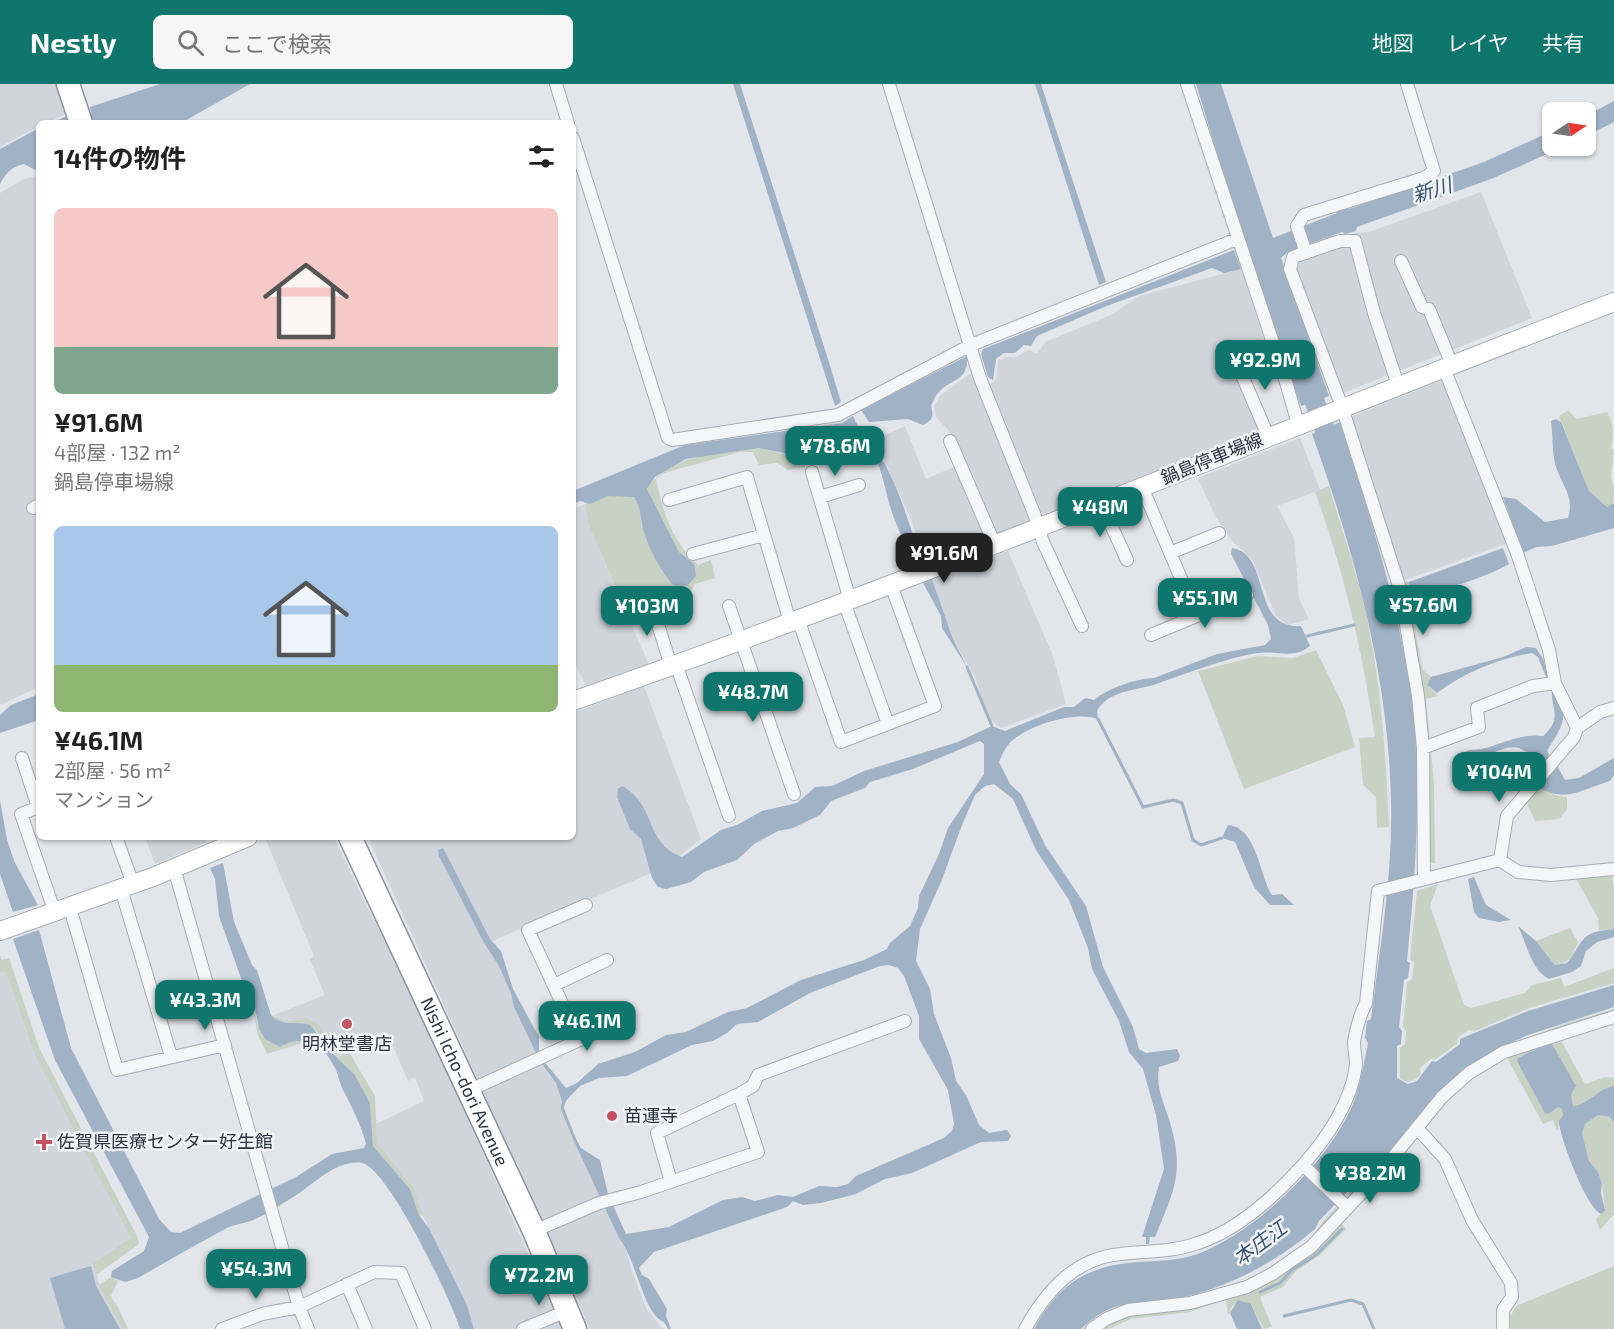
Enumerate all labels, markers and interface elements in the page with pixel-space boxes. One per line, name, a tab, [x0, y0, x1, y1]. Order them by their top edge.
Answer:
search box	[153, 15, 573, 69]
text: Nestly	[30, 25, 117, 59]
icon: search	[174, 26, 207, 59]
text: ここで検索	[222, 30, 332, 56]
text: 地図	[1372, 30, 1414, 55]
text: レイヤ	[1447, 30, 1509, 55]
text: 共有	[1542, 30, 1584, 55]
north arrow	[1542, 102, 1596, 156]
map controls	[1542, 102, 1596, 156]
icon: filters	[525, 140, 558, 173]
text: 14件の物件	[54, 142, 186, 173]
water label: 新川	[1409, 171, 1456, 206]
icon: home	[252, 247, 360, 355]
pin: ¥92.9M	[1216, 340, 1314, 391]
text: ¥92.9M	[1229, 347, 1301, 371]
text: ¥91.6M	[54, 406, 143, 437]
pin: ¥78.6M	[786, 426, 884, 477]
street label: 鍋島停車場線	[1157, 428, 1266, 489]
text: ¥78.6M	[799, 433, 871, 457]
text: 4部屋 · 132 m²	[54, 440, 181, 464]
text: 鍋島停車場線	[54, 469, 174, 493]
pin: ¥48M	[1064, 487, 1136, 538]
text: ¥48M	[1072, 494, 1128, 518]
pin: ¥91.6M	[895, 533, 993, 584]
text: ¥91.6M	[910, 540, 978, 564]
icon: home	[252, 565, 360, 673]
pin: ¥55.1M	[1156, 578, 1254, 629]
text: ¥55.1M	[1172, 585, 1238, 609]
pin: ¥57.6M	[1374, 585, 1472, 636]
pin: ¥103M	[605, 586, 689, 637]
text: ¥57.6M	[1388, 592, 1458, 616]
text: ¥103M	[615, 593, 679, 617]
pin: ¥48.7M	[704, 672, 802, 723]
text: ¥48.7M	[717, 679, 789, 703]
text: ¥46.1M	[54, 724, 143, 755]
pin: ¥104M	[1457, 752, 1541, 803]
text: 2部屋 · 56 m²	[54, 758, 171, 782]
text: ¥104M	[1466, 759, 1532, 783]
text: マンション	[54, 787, 154, 811]
pin: ¥43.3M	[156, 980, 254, 1031]
text: ¥43.3M	[169, 987, 241, 1011]
street label: Nishi Icho-dori Avenue	[416, 993, 514, 1169]
pin: ¥46.1M	[538, 1001, 636, 1052]
text: ¥46.1M	[553, 1008, 621, 1032]
marker: 明林堂書店	[340, 1017, 354, 1031]
place label: 明林堂書店	[302, 1032, 392, 1054]
place label: 苗運寺	[624, 1104, 678, 1126]
marker: 苗運寺	[605, 1109, 619, 1123]
place label: 佐賀県医療センター好生館	[57, 1130, 273, 1152]
marker: 佐賀県医療センター好生館	[35, 1133, 53, 1151]
pin: ¥38.2M	[1321, 1153, 1419, 1204]
text: ¥38.2M	[1334, 1160, 1406, 1184]
water label: 本庄江	[1228, 1214, 1292, 1270]
pin: ¥54.3M	[207, 1249, 305, 1300]
pin: ¥72.2M	[490, 1255, 588, 1306]
text: ¥54.3M	[220, 1256, 292, 1280]
text: ¥72.2M	[504, 1262, 574, 1286]

